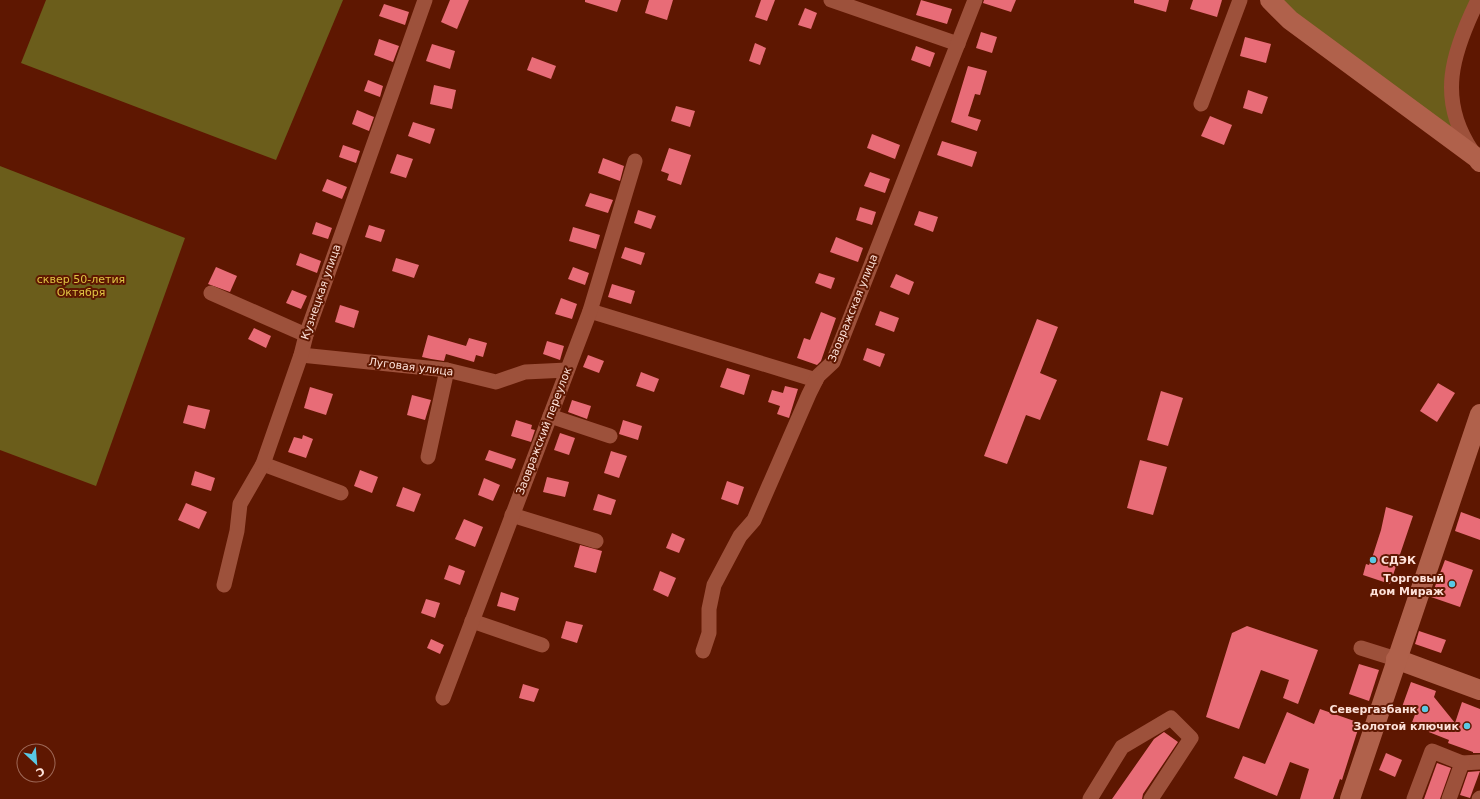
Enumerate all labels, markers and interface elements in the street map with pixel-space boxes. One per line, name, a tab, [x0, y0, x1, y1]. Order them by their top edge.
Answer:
street label: Кузнецкая улица	[299, 243, 343, 341]
street label: Заовражская улица	[825, 252, 881, 364]
park label: сквер 50-летия Октября	[37, 273, 125, 299]
street label: Луговая улица	[368, 355, 454, 379]
street label: Заовражский переулок	[514, 365, 575, 497]
place label: СДЭК	[1381, 554, 1416, 567]
marker: СДЭК	[1368, 555, 1378, 565]
place label: Торговый дом Мираж	[1370, 572, 1444, 598]
marker: Торговый дом Мираж	[1447, 579, 1457, 589]
place label: Севергазбанк	[1329, 703, 1418, 716]
marker: Севергазбанк	[1420, 704, 1430, 714]
place label: Золотой ключик	[1354, 720, 1460, 733]
marker: Золотой ключик	[1462, 721, 1472, 731]
north arrow	[16, 743, 56, 783]
text: С	[34, 764, 47, 779]

